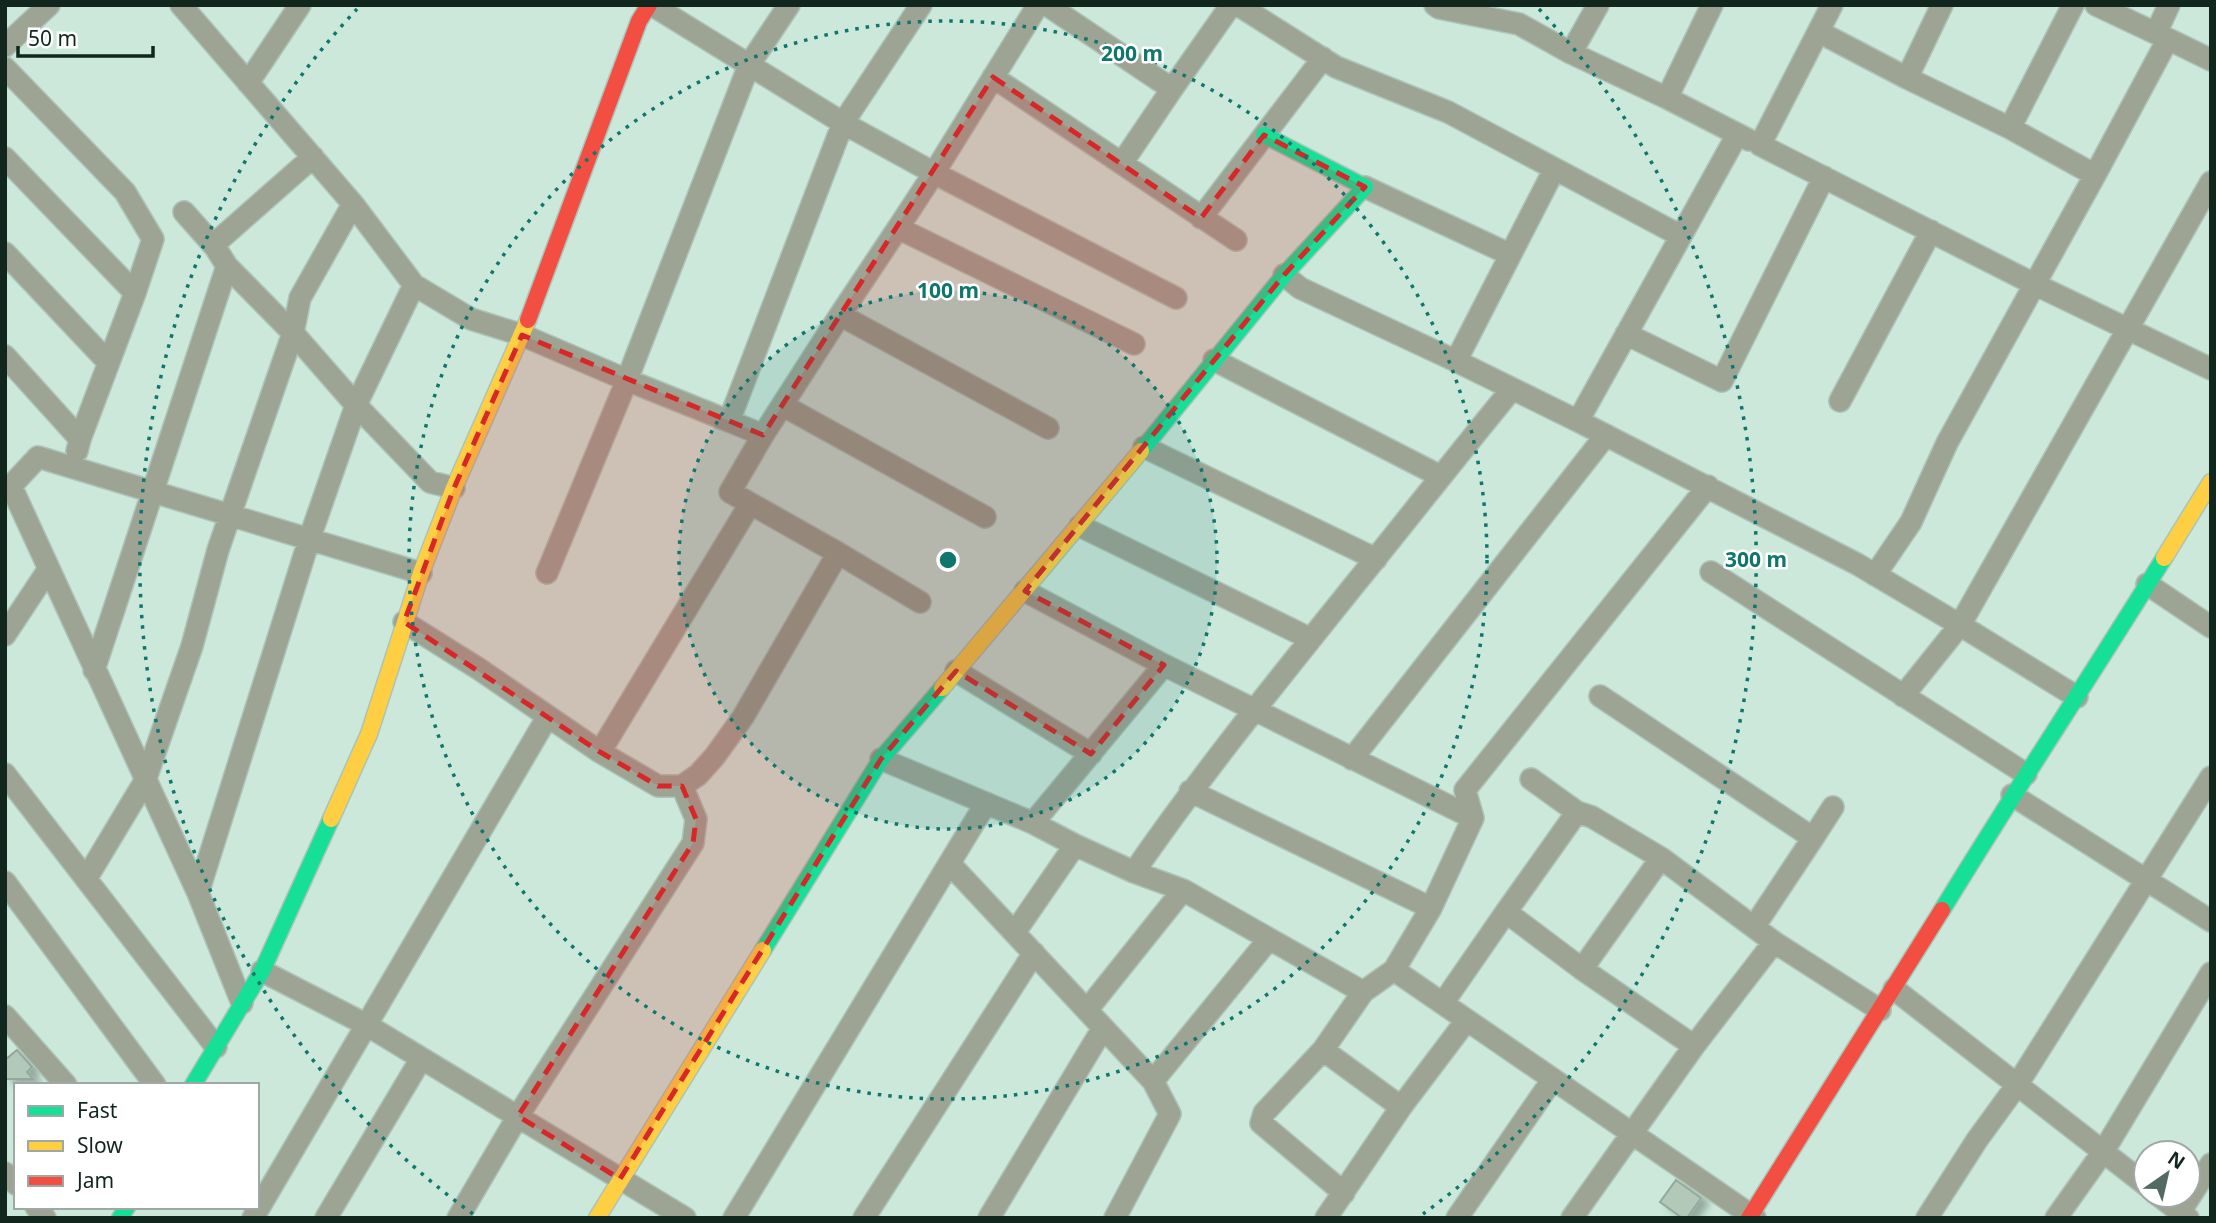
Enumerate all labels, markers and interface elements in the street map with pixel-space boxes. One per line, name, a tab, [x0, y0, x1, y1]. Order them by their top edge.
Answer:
scale bar	[18, 14, 152, 58]
text: 50 m	[28, 24, 77, 52]
text: 200 m	[1101, 39, 1163, 67]
text: 100 m	[917, 276, 979, 304]
text: 300 m	[1725, 545, 1787, 573]
centre of rings	[936, 548, 960, 572]
legend	[14, 1083, 259, 1209]
text: Fast	[77, 1096, 118, 1124]
text: Slow	[77, 1131, 123, 1159]
north arrow	[2132, 1139, 2202, 1209]
text: N	[2163, 1145, 2190, 1175]
text: Jam	[75, 1166, 114, 1194]

